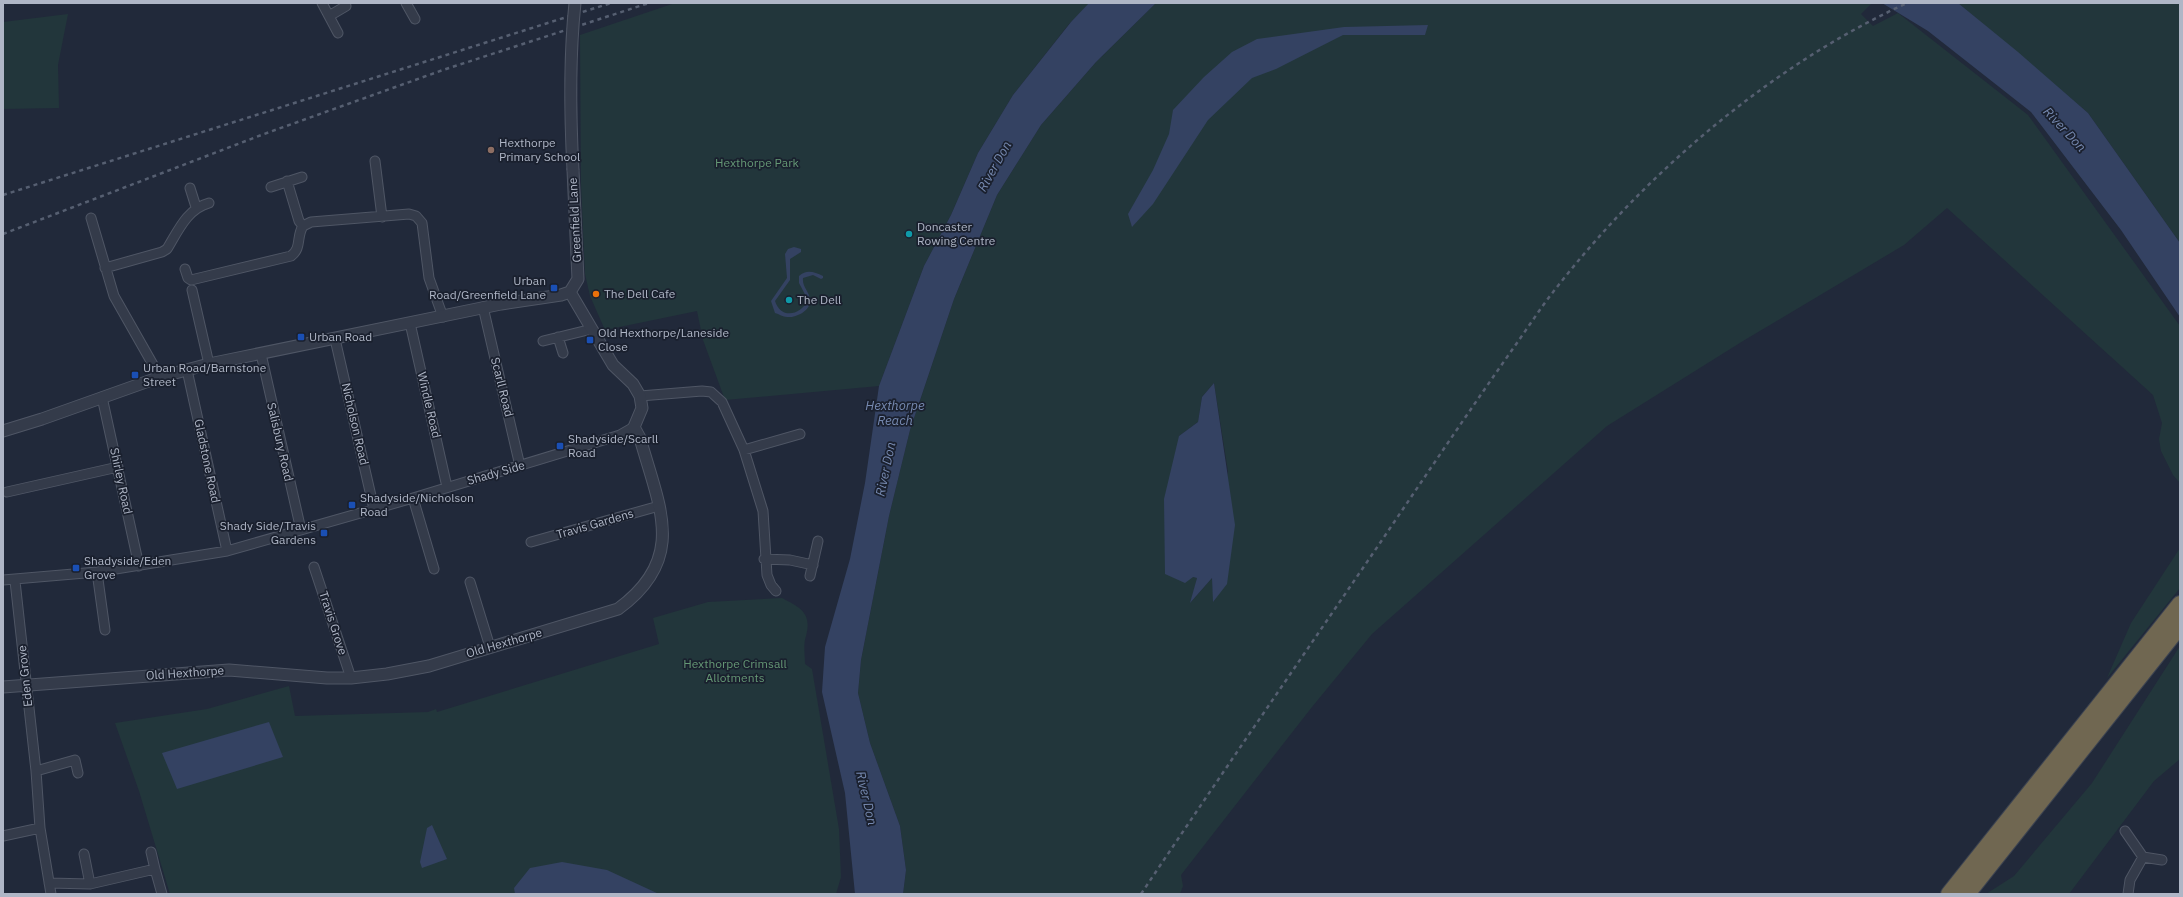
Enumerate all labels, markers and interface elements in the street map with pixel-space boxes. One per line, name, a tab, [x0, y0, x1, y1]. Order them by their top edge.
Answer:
water label: River Don	[2040, 103, 2090, 155]
place label: Hexthorpe Primary School	[499, 135, 580, 164]
water label: River Don	[974, 138, 1015, 194]
marker: Hexthorpe Primary School	[486, 145, 496, 155]
park label: Hexthorpe Park	[715, 155, 800, 170]
street label: Greenfield Lane	[565, 177, 584, 263]
place label: Doncaster Rowing Centre	[917, 219, 996, 248]
marker: Doncaster Rowing Centre	[904, 229, 914, 239]
place label: Urban Road/Greenfield Lane	[429, 273, 546, 302]
marker: Urban Road/Greenfield Lane	[549, 283, 559, 293]
place label: The Dell Cafe	[604, 286, 676, 301]
marker: The Dell Cafe	[591, 289, 601, 299]
place label: The Dell	[797, 292, 841, 307]
marker: The Dell	[784, 295, 794, 305]
place label: Old Hexthorpe/Laneside Close	[598, 325, 729, 354]
place label: Urban Road	[309, 329, 372, 344]
marker: Urban Road	[296, 332, 306, 342]
marker: Old Hexthorpe/Laneside Close	[585, 335, 595, 345]
street label: Scarll Road	[488, 356, 517, 418]
place label: Urban Road/Barnstone Street	[143, 360, 267, 389]
marker: Urban Road/Barnstone Street	[130, 370, 140, 380]
street label: Windle Road	[415, 370, 444, 440]
street label: Nicholson Road	[339, 381, 372, 467]
water label: Hexthorpe Reach	[865, 397, 925, 429]
street label: Salisbury Road	[264, 401, 297, 483]
street label: Gladstone Road	[191, 418, 224, 504]
place label: Shadyside/Scarll Road	[568, 431, 658, 460]
water label: River Don	[871, 440, 900, 498]
marker: Shadyside/Scarll Road	[555, 441, 565, 451]
street label: Shirley Road	[107, 446, 136, 515]
street label: Shady Side	[465, 457, 527, 488]
place label: Shadyside/Nicholson Road	[360, 490, 474, 519]
marker: Shadyside/Nicholson Road	[347, 500, 357, 510]
street label: Travis Gardens	[554, 505, 635, 542]
place label: Shady Side/Travis Gardens	[220, 518, 316, 547]
marker: Shady Side/Travis Gardens	[319, 528, 329, 538]
place label: Shadyside/Eden Grove	[84, 553, 171, 582]
marker: Shadyside/Eden Grove	[71, 563, 81, 573]
street label: Travis Grove	[316, 589, 351, 657]
street label: Old Hexthorpe	[464, 624, 544, 661]
street label: Eden Grove	[14, 644, 35, 708]
park label: Hexthorpe Crimsall Allotments	[683, 656, 787, 685]
street label: Old Hexthorpe	[145, 662, 225, 683]
water label: River Don	[852, 769, 881, 827]

